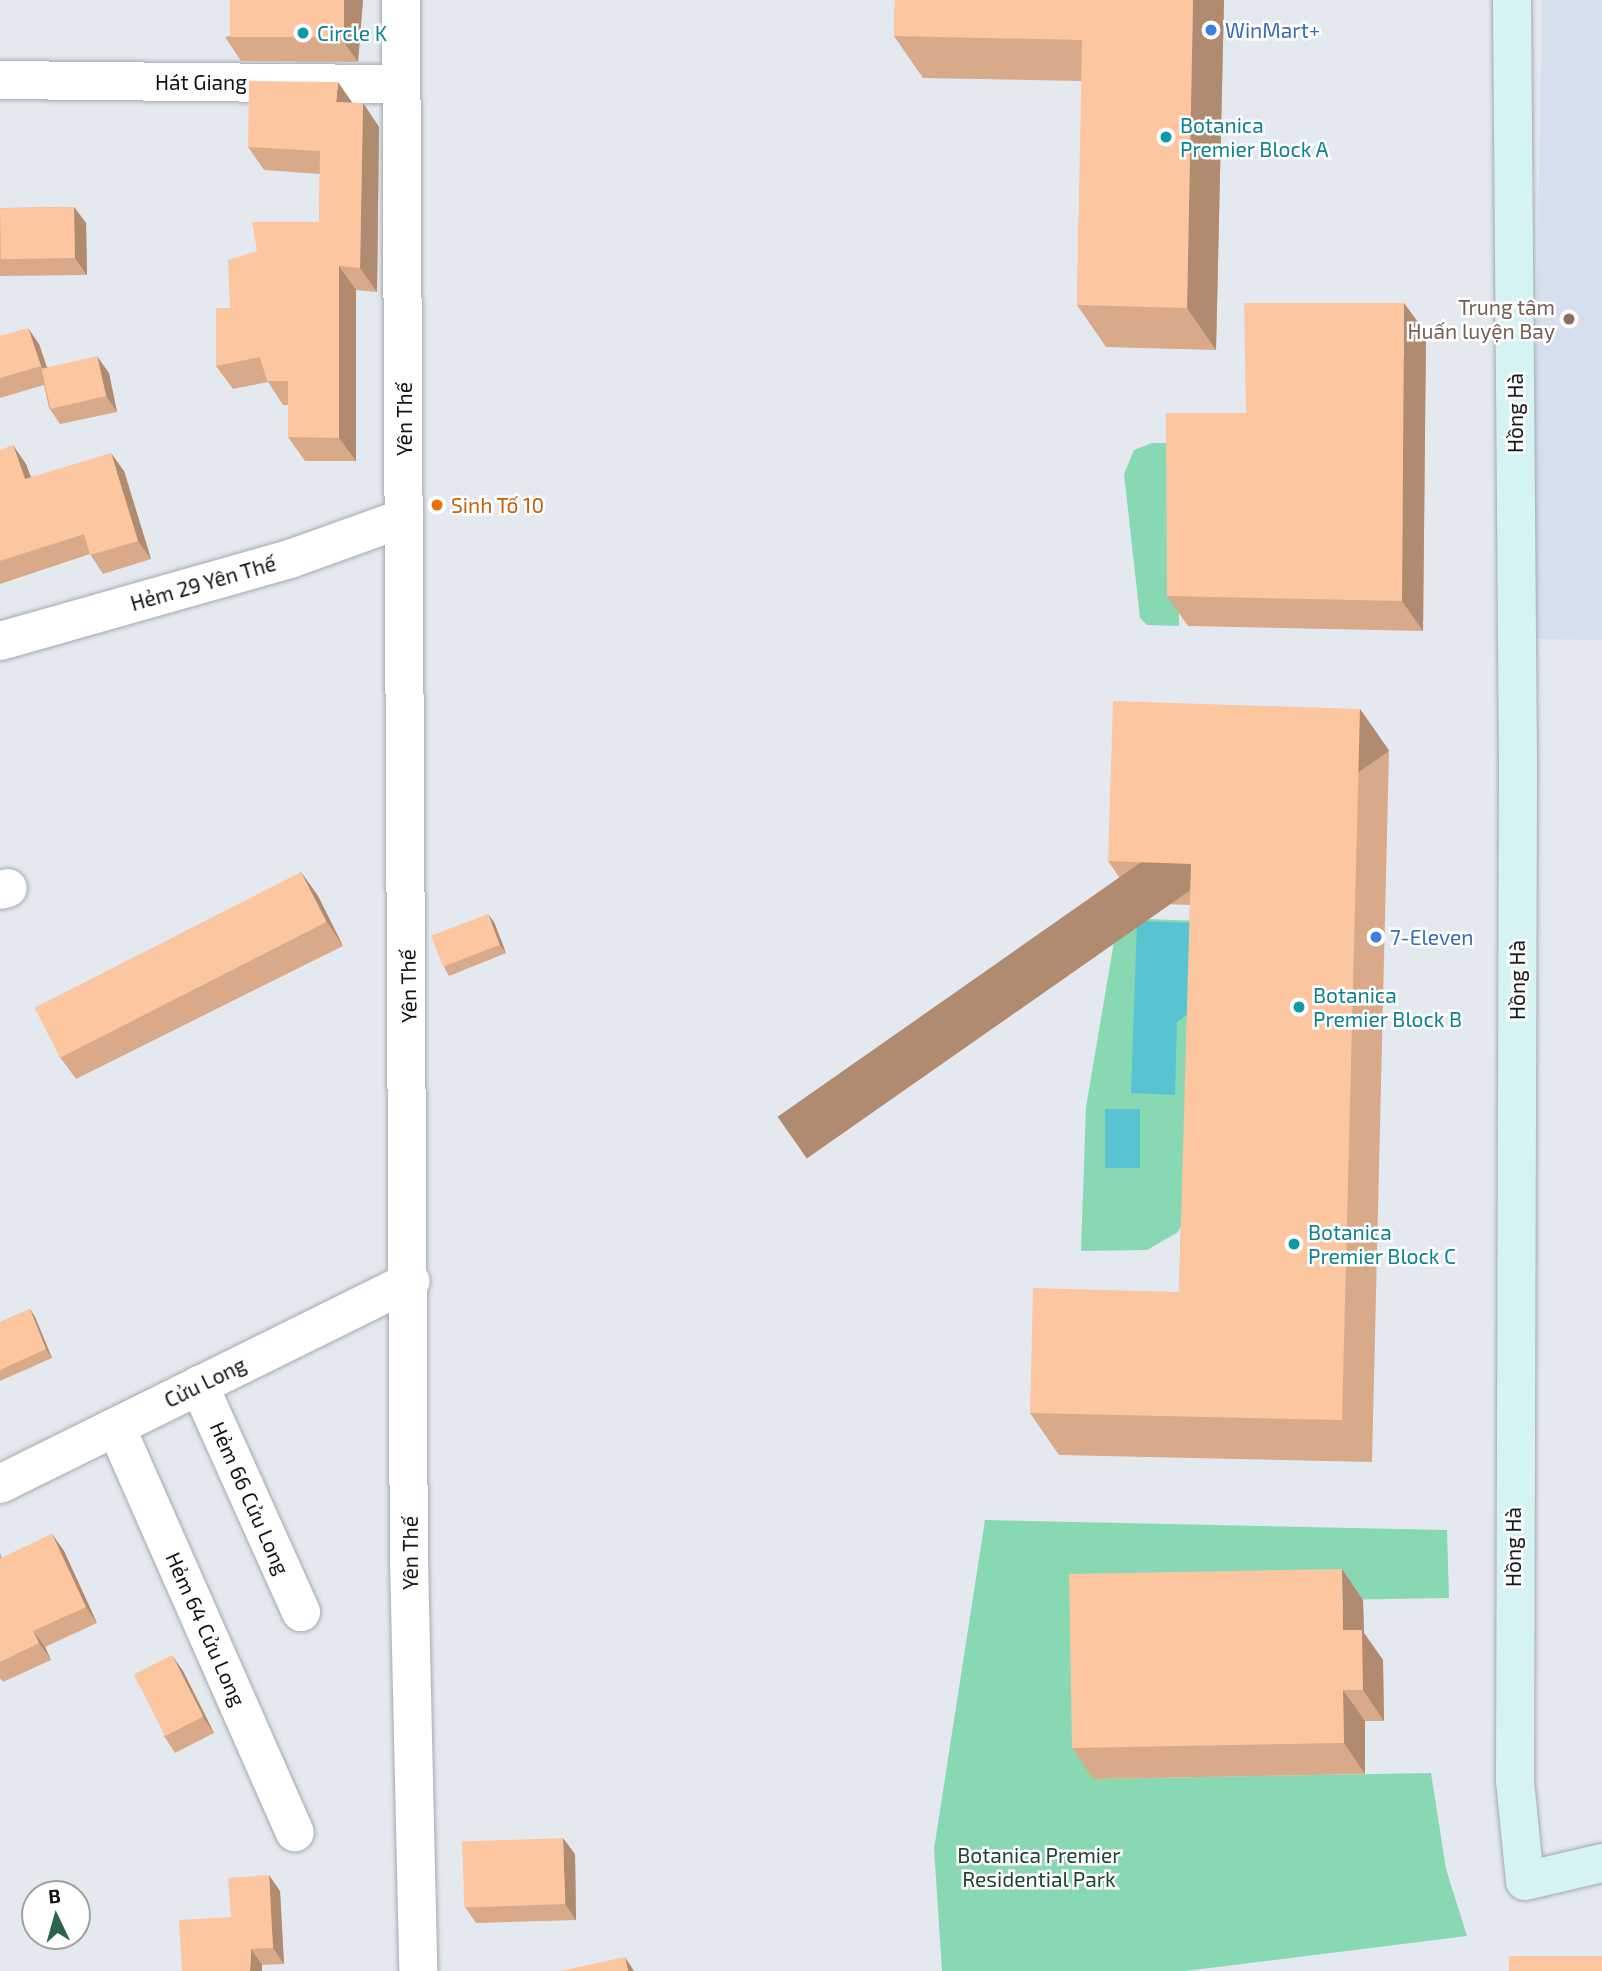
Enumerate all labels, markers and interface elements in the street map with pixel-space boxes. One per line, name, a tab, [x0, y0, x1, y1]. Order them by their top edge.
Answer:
place label: WinMart+	[1225, 17, 1320, 43]
place label: Circle K	[317, 20, 387, 46]
marker: WinMart+	[1203, 22, 1219, 38]
marker: Circle K	[295, 25, 311, 41]
street label: Hát Giang	[155, 69, 247, 95]
place label: Botanica Premier Block A	[1180, 112, 1330, 162]
marker: Botanica Premier Block A	[1158, 129, 1174, 145]
place label: Trung tâm Huấn luyện Bay	[1408, 294, 1555, 344]
marker: Trung tâm Huấn luyện Bay	[1561, 311, 1577, 327]
street label: Hồng Hà	[1502, 373, 1528, 453]
street label: Yên Thế	[391, 382, 417, 456]
place label: Sinh Tố 10	[451, 492, 545, 518]
marker: Sinh Tố 10	[429, 497, 445, 513]
street label: Hẻm 29 Yên Thế	[127, 550, 279, 616]
place label: 7-Eleven	[1390, 924, 1473, 950]
marker: 7-Eleven	[1368, 929, 1384, 945]
street label: Hồng Hà	[1504, 940, 1530, 1020]
street label: Yên Thế	[395, 949, 421, 1023]
place label: Botanica Premier Block B	[1313, 982, 1463, 1032]
marker: Botanica Premier Block B	[1291, 999, 1307, 1015]
place label: Botanica Premier Block C	[1308, 1219, 1457, 1269]
marker: Botanica Premier Block C	[1286, 1236, 1302, 1252]
street label: Cửu Long	[160, 1351, 250, 1413]
street label: Hẻm 66 Cửu Long	[205, 1418, 295, 1578]
street label: Hồng Hà	[1500, 1507, 1526, 1587]
street label: Yên Thế	[397, 1516, 423, 1590]
street label: Hẻm 64 Cửu Long	[161, 1548, 251, 1710]
park label: Botanica Premier Residential Park	[957, 1842, 1121, 1892]
north arrow	[21, 1880, 91, 1950]
text: B	[47, 1884, 61, 1908]

